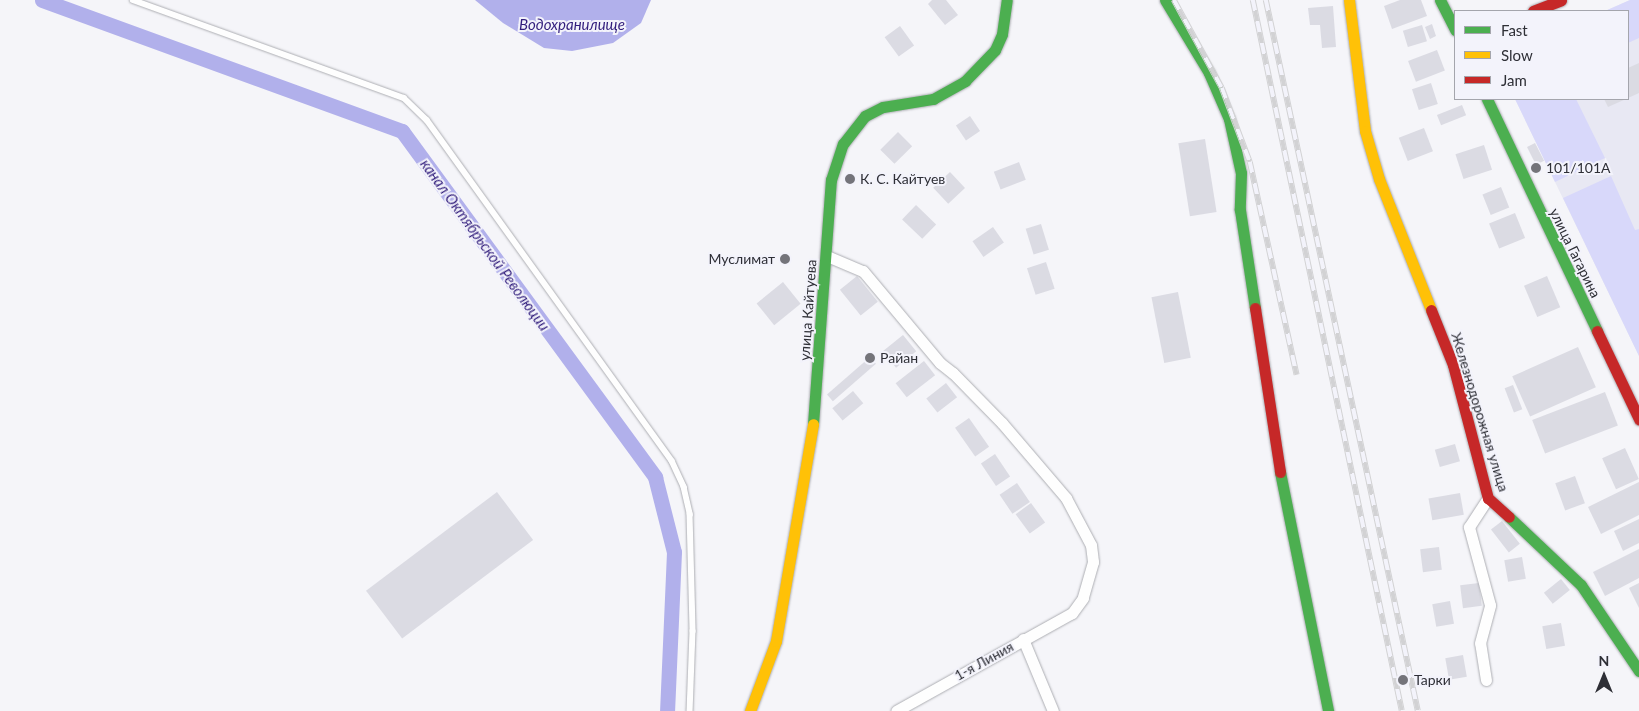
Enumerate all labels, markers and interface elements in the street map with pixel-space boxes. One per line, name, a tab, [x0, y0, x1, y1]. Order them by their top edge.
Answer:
legend	[1454, 10, 1629, 100]
water label: Водохранилище	[519, 16, 625, 34]
text: Fast	[1501, 21, 1528, 39]
text: Slow	[1501, 46, 1533, 64]
text: Jam	[1501, 71, 1527, 89]
water label: канал Октябрьской Революции	[417, 156, 553, 334]
place label: 101/101А	[1546, 160, 1610, 176]
marker: 101/101А	[1530, 162, 1542, 174]
place label: К. С. Кайтуев	[860, 171, 945, 187]
marker: К. С. Кайтуев	[844, 173, 856, 185]
street label: улица Гагарина	[1546, 205, 1604, 301]
place label: Муслимат	[708, 251, 775, 267]
marker: Муслимат	[779, 253, 791, 265]
street label: улица Кайтуева	[796, 259, 820, 361]
street label: Железнодорожная улица	[1448, 330, 1512, 494]
place label: Райан	[880, 350, 918, 366]
marker: Райан	[864, 352, 876, 364]
street label: 1-я Линия	[952, 638, 1016, 684]
north arrow	[1579, 651, 1629, 701]
text: N	[1599, 652, 1609, 669]
place label: Тарки	[1414, 672, 1451, 688]
marker: Тарки	[1396, 673, 1410, 687]

